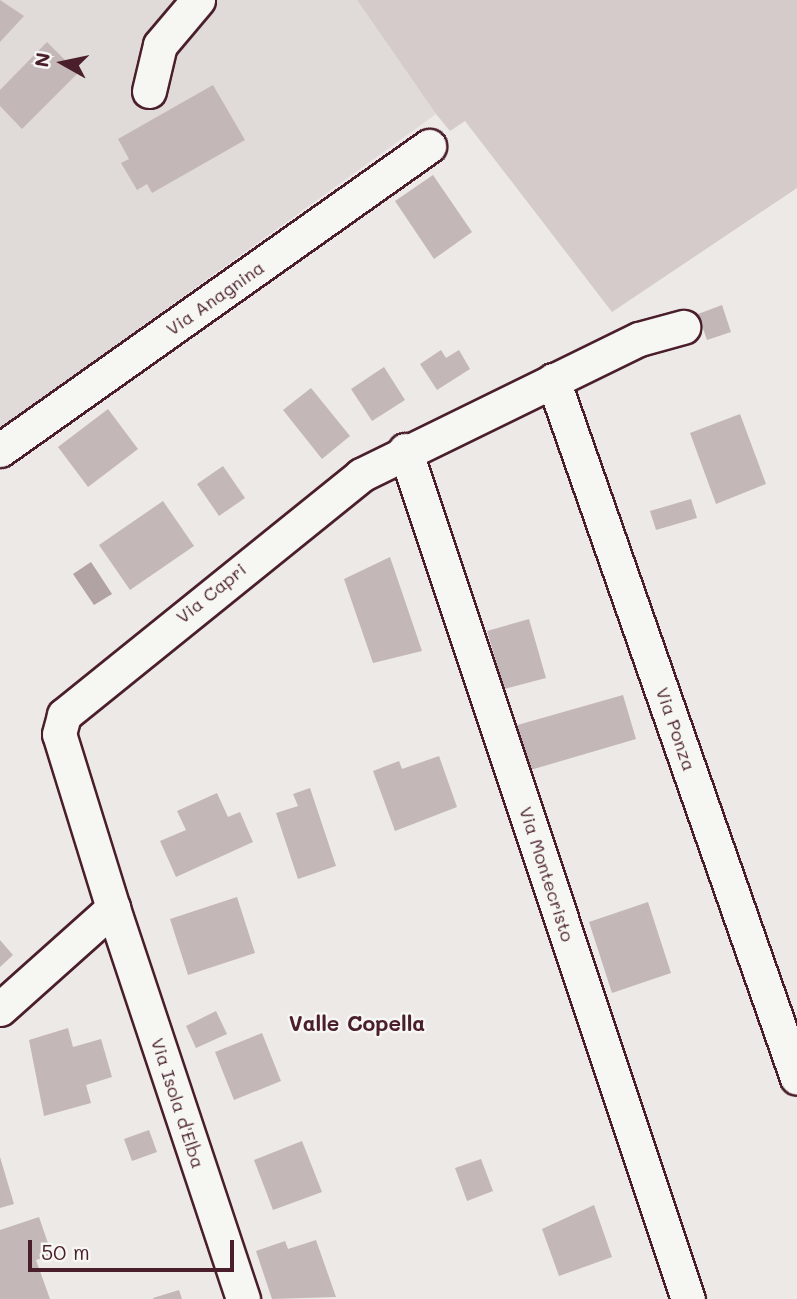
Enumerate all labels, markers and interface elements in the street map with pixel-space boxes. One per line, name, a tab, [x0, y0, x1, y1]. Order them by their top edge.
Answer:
north arrow	[28, 28, 98, 98]
text: N	[28, 51, 55, 69]
street label: Via Anagnina	[162, 256, 268, 340]
street label: Via Capri	[172, 558, 250, 628]
street label: Via Ponza	[652, 684, 700, 774]
street label: Via Montecristo	[515, 804, 579, 944]
district label: Valle Copella	[289, 1010, 425, 1036]
street label: Via Isola d'Elba	[147, 1035, 209, 1171]
scale bar	[32, 1226, 238, 1270]
text: 50 m	[41, 1238, 90, 1265]

